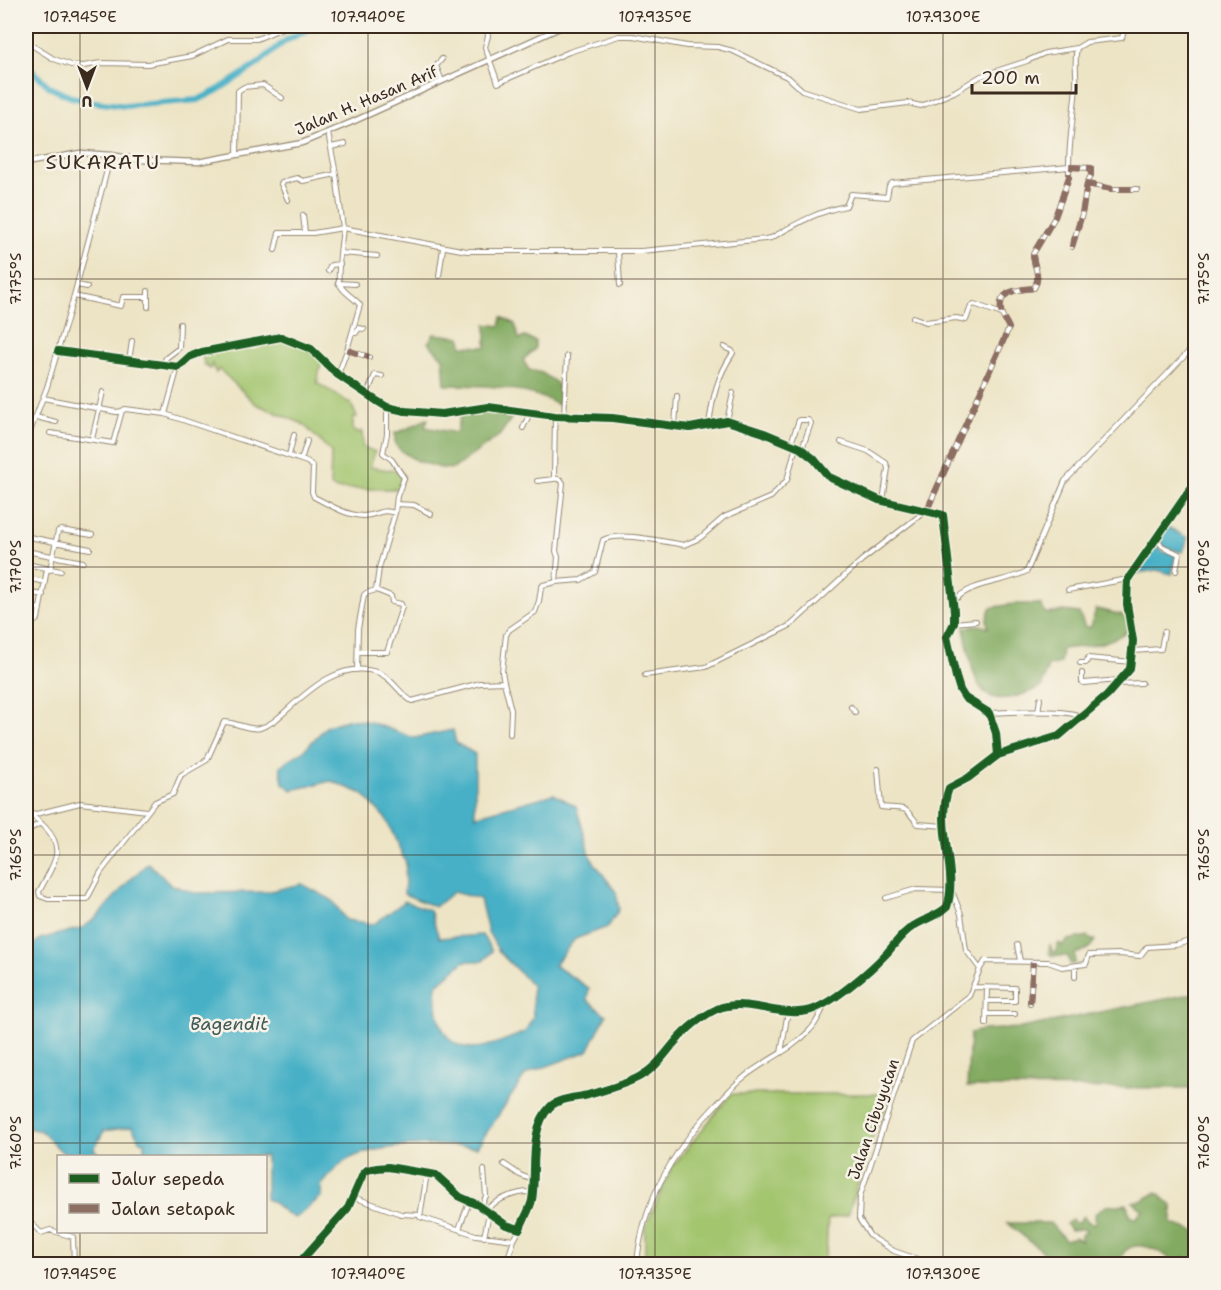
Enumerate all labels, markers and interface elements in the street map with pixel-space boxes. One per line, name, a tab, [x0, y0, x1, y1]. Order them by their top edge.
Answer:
text: 107.945°E	[43, 7, 117, 27]
text: 107.940°E	[331, 7, 405, 27]
text: 107.935°E	[618, 7, 692, 27]
text: 107.930°E	[906, 7, 980, 27]
north arrow	[57, 57, 117, 117]
scale bar	[972, 57, 1076, 95]
street label: Jalan H. Hasan Arif	[292, 60, 442, 140]
text: 200 m	[981, 66, 1040, 90]
text: U	[81, 91, 92, 112]
district label: SUKARATU	[45, 149, 161, 175]
text: 7.175°S	[6, 253, 26, 305]
text: 7.175°S	[1194, 253, 1214, 305]
text: 7.170°S	[6, 540, 26, 594]
text: 7.170°S	[1194, 540, 1214, 594]
text: 7.165°S	[6, 829, 26, 881]
text: 7.165°S	[1194, 829, 1214, 881]
water label: Bagendit	[190, 1012, 268, 1036]
street label: Jalan Cibuyutan	[843, 1056, 904, 1182]
text: 7.160°S	[6, 1116, 26, 1170]
text: 7.160°S	[1194, 1116, 1214, 1170]
legend	[57, 1155, 267, 1233]
text: Jalur sepeda	[111, 1167, 224, 1191]
text: Jalan setapak	[111, 1197, 235, 1221]
text: 107.945°E	[43, 1264, 117, 1284]
text: 107.940°E	[331, 1264, 405, 1284]
text: 107.935°E	[618, 1264, 692, 1284]
text: 107.930°E	[906, 1264, 980, 1284]

